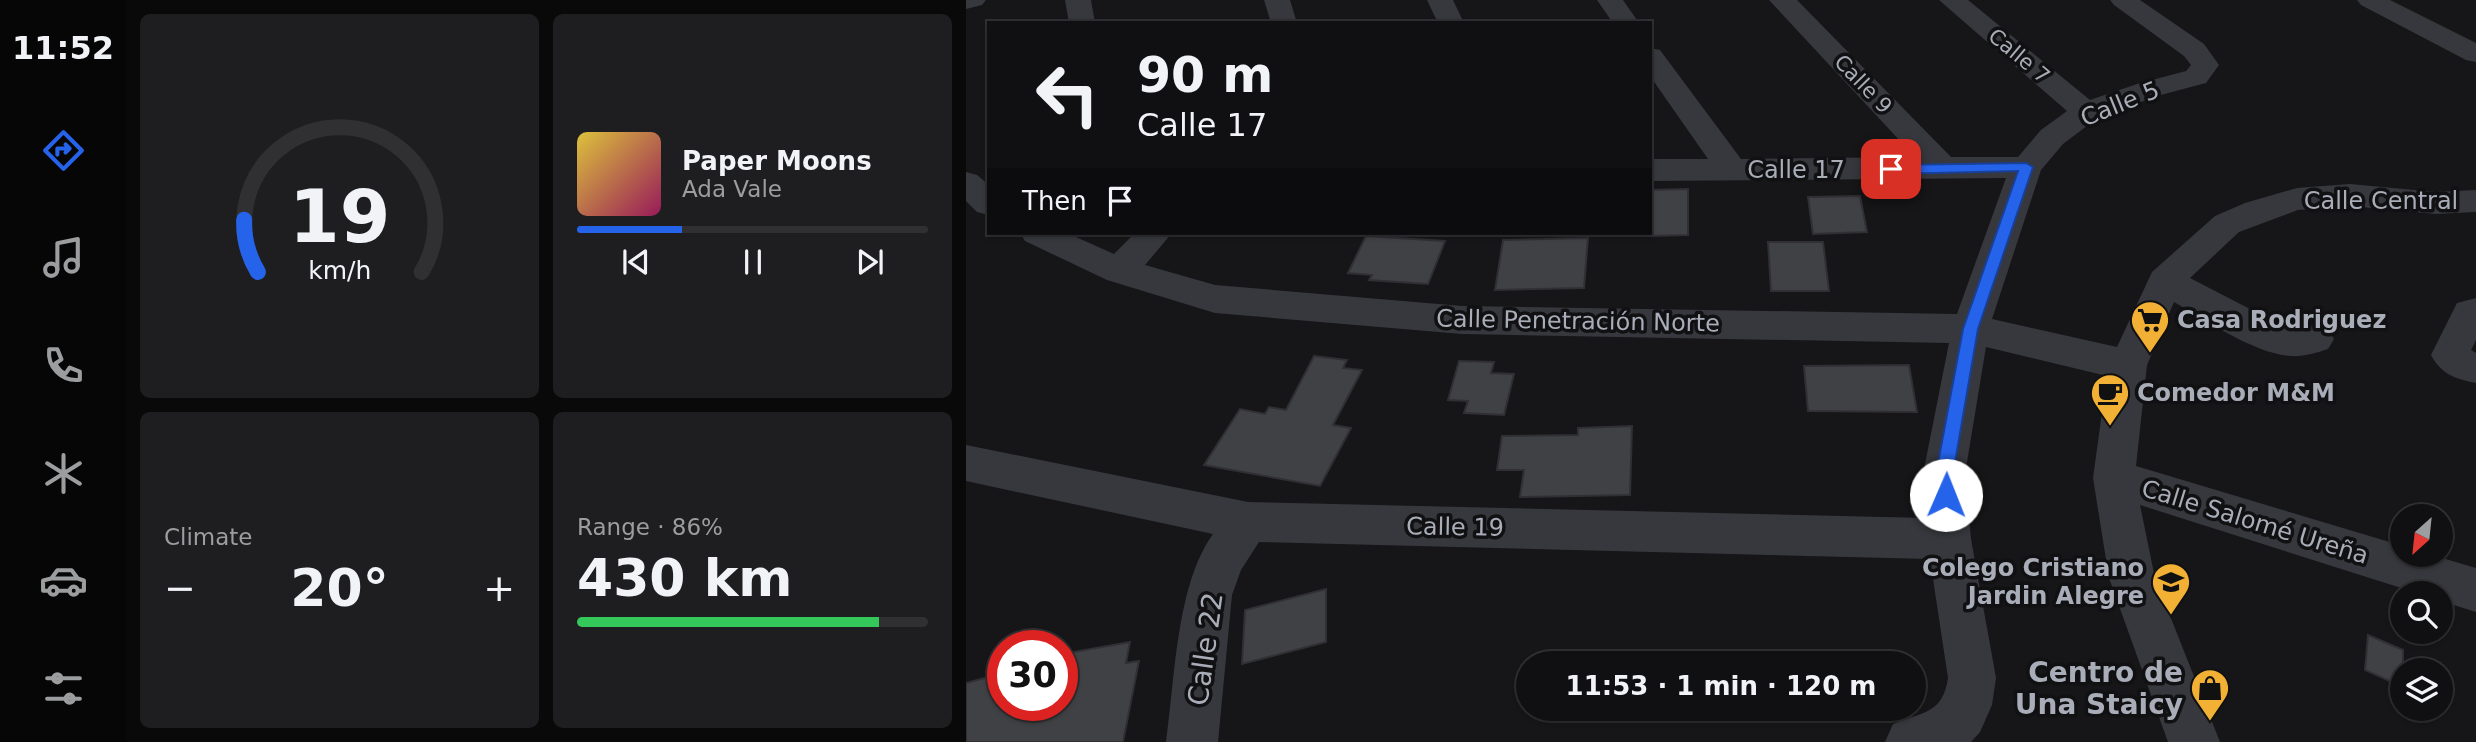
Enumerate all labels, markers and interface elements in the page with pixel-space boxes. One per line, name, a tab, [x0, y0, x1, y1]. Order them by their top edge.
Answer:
street label: Calle 7	[1984, 24, 2054, 88]
text: 11:52	[12, 29, 114, 67]
text: 90 m	[1137, 47, 1273, 104]
icon: left	[1022, 49, 1113, 140]
street label: Calle 9	[1829, 50, 1897, 118]
street label: Calle 5	[2077, 76, 2163, 132]
text: Calle 17	[1137, 106, 1267, 144]
icon: directions	[39, 126, 88, 175]
pin	[1861, 139, 1921, 199]
text: Paper Moons	[682, 146, 872, 176]
icon: arrive	[1872, 150, 1910, 188]
street label: Calle 17	[1747, 156, 1845, 184]
text: 19	[289, 175, 390, 260]
text: Ada Vale	[682, 176, 782, 202]
icon: arrive	[1101, 182, 1139, 220]
text: Then	[1022, 186, 1087, 216]
street label: Calle Central	[2304, 187, 2458, 215]
icon: music	[39, 233, 88, 282]
icon: previous	[617, 243, 655, 281]
icon: pause	[734, 243, 772, 281]
icon: next	[851, 243, 889, 281]
text: km/h	[308, 256, 371, 285]
supermarket icon: Casa Rodriguez	[2129, 299, 2171, 354]
street label: Calle Penetración Norte	[1436, 305, 1720, 337]
place label: Casa Rodriguez	[2177, 306, 2386, 334]
icon: phone	[39, 341, 88, 390]
cafe icon: Comedor M&M	[2089, 372, 2131, 427]
place label: Comedor M&M	[2137, 379, 2335, 407]
icon: climate	[39, 449, 88, 498]
position arrow	[1909, 458, 1983, 532]
street label: Calle Salomé Ureña	[2138, 474, 2372, 570]
north arrow	[2390, 504, 2454, 567]
map controls	[2390, 504, 2453, 721]
street label: Calle 19	[1406, 512, 1504, 542]
text: Range · 86%	[577, 514, 723, 540]
text: Climate	[164, 524, 253, 550]
text: 430 km	[577, 548, 792, 608]
place label: Colego Cristiano Jardin Alegre	[1922, 554, 2144, 610]
icon: car	[39, 556, 88, 605]
text: 20°	[290, 558, 389, 618]
school or university icon: Colego Cristiano Jardin Alegre	[2150, 561, 2192, 616]
text: −	[164, 566, 196, 610]
text: +	[483, 566, 515, 610]
button: search	[2390, 581, 2453, 644]
street label: Calle 22	[1181, 590, 1230, 708]
speed limit sign: 30	[987, 630, 1078, 721]
place label: Centro de Una Staicy	[2015, 656, 2183, 721]
button: layers	[2390, 658, 2453, 721]
icon: filters	[39, 664, 88, 713]
shop icon: Centro de Una Staicy	[2189, 667, 2231, 722]
text: 11:53 · 1 min · 120 m	[1566, 671, 1876, 701]

